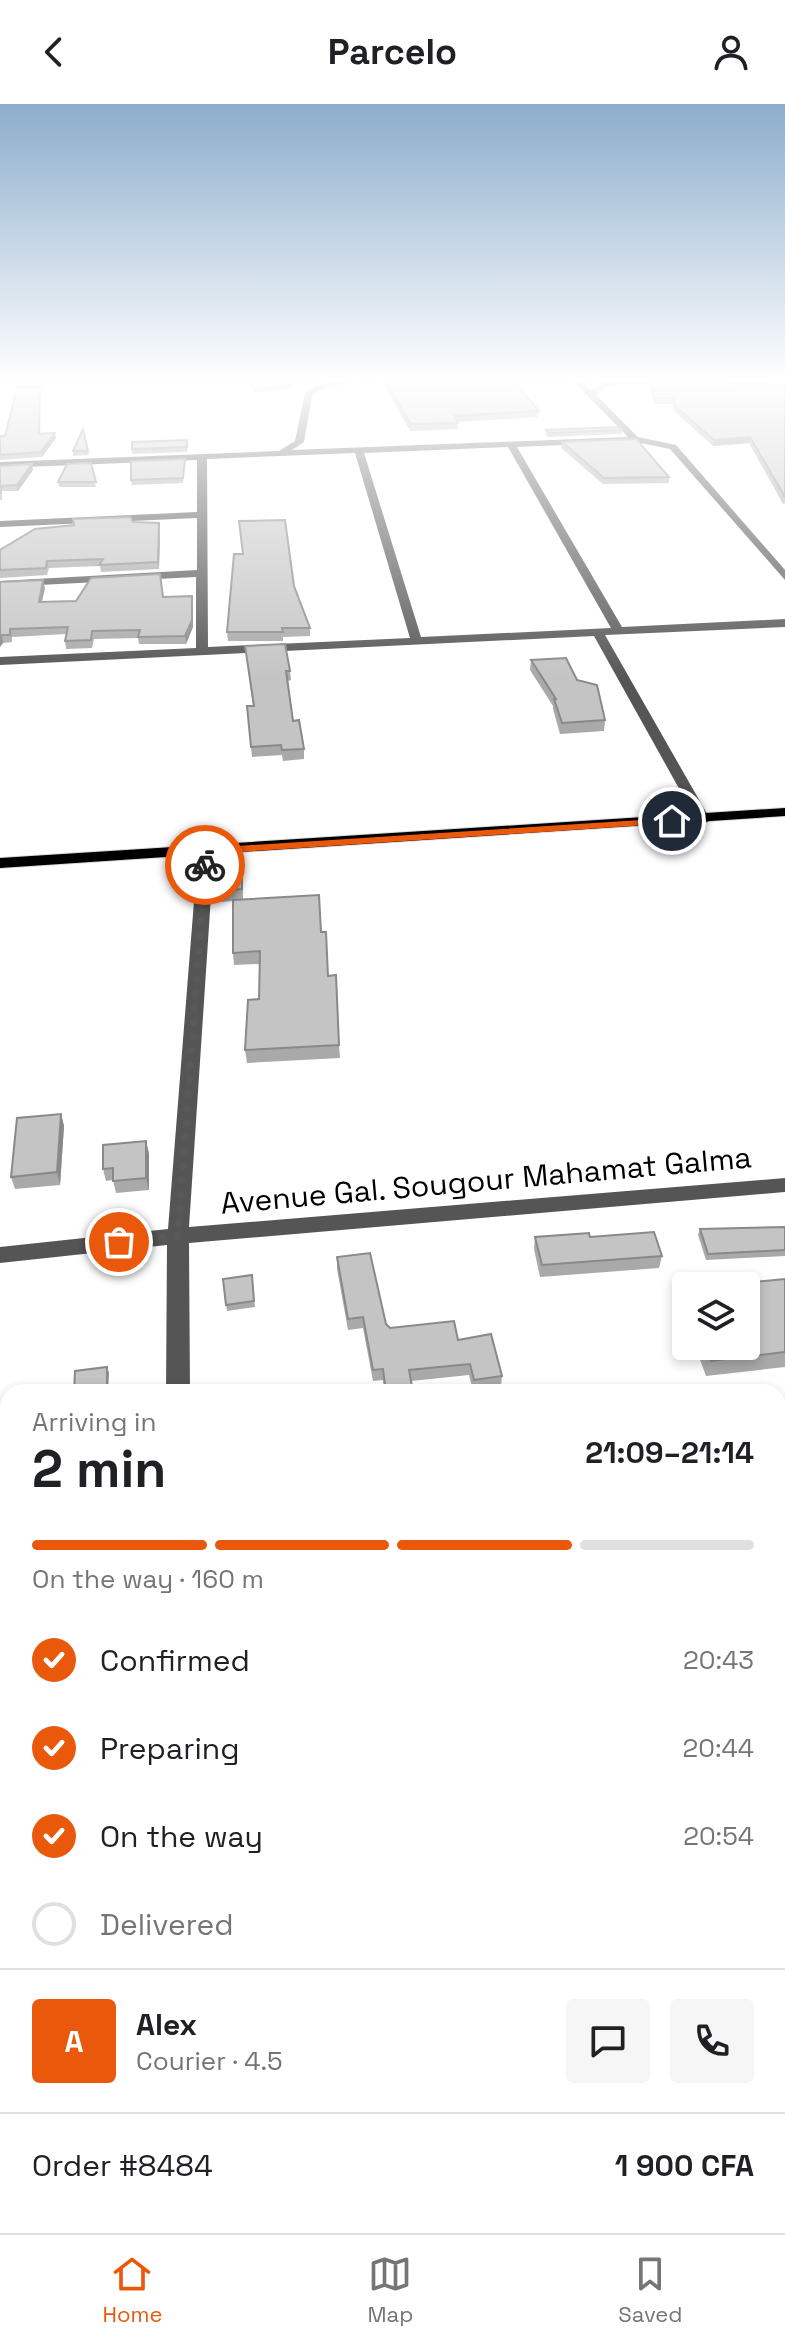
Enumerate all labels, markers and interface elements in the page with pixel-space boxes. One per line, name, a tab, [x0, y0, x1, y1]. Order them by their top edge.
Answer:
text: Parcelo	[328, 29, 457, 75]
icon: back	[32, 30, 76, 74]
icon: person	[709, 30, 753, 74]
pin	[638, 787, 706, 855]
icon: home	[650, 799, 694, 843]
courier	[165, 825, 245, 905]
icon: bike	[183, 843, 227, 887]
street label: Avenue Gal. Sougour Mahamat Galma	[219, 1137, 753, 1223]
pin	[85, 1208, 153, 1276]
icon: bag	[97, 1220, 141, 1264]
map controls	[672, 1272, 760, 1360]
button: layers	[672, 1272, 760, 1360]
text: Arriving in	[32, 1405, 156, 1439]
text: 21:09–21:14	[585, 1433, 754, 1472]
text: 2 min	[32, 1436, 166, 1502]
text: On the way · 160 m	[32, 1562, 264, 1596]
icon: check	[32, 1638, 76, 1682]
text: Confirmed	[100, 1641, 250, 1680]
text: 20:43	[683, 1643, 754, 1677]
icon: check	[32, 1726, 76, 1770]
text: Preparing	[100, 1729, 239, 1768]
text: 20:44	[683, 1731, 754, 1765]
icon: check	[32, 1814, 76, 1858]
text: On the way	[100, 1817, 263, 1856]
text: 20:54	[683, 1819, 754, 1853]
text: Delivered	[100, 1905, 234, 1944]
button: chat	[566, 1999, 650, 2083]
button: phone	[670, 1999, 754, 2083]
text: Alex	[136, 2005, 197, 2044]
text: A	[64, 2022, 84, 2061]
text: Courier · 4.5	[136, 2044, 283, 2078]
text: Order #8484	[32, 2146, 213, 2185]
text: 1 900 CFA	[615, 2146, 754, 2185]
tab: Home	[103, 2252, 162, 2328]
tab: Map	[367, 2252, 413, 2328]
tab: Saved	[618, 2252, 683, 2328]

